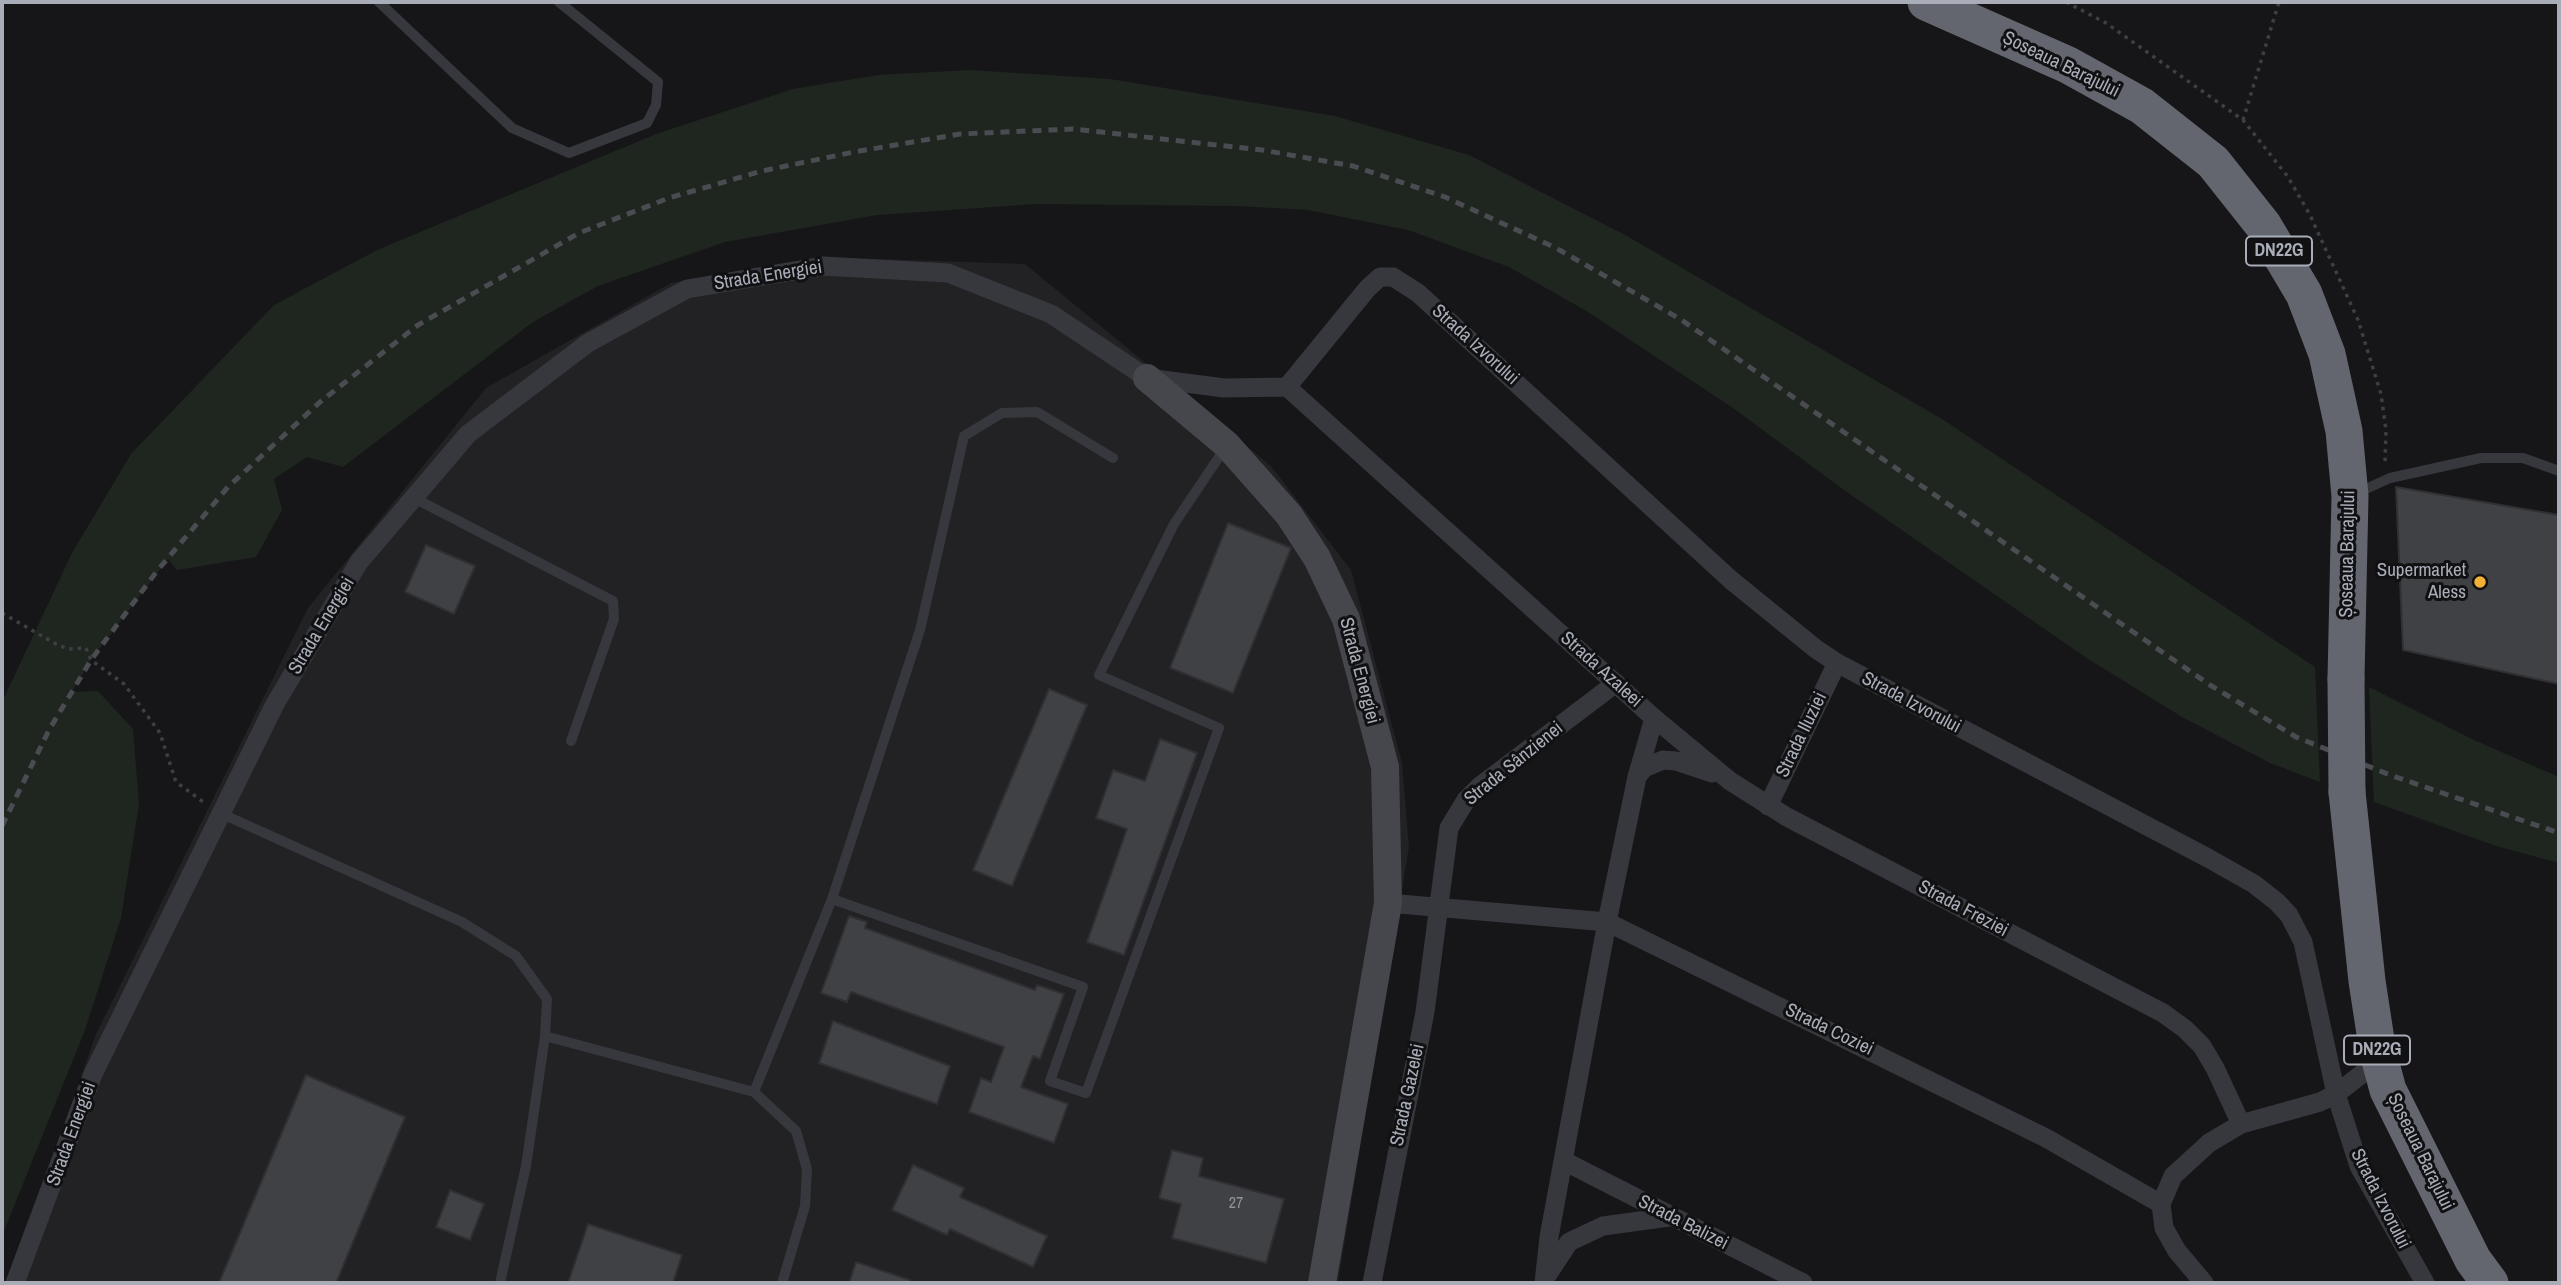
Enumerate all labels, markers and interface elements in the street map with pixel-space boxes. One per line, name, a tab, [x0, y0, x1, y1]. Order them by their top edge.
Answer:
street label: Șoseaua Barajului	[1999, 27, 2123, 103]
road number: DN22G	[2246, 236, 2312, 265]
street label: Strada Energiei	[712, 256, 824, 296]
street label: Strada Izvorului	[1427, 300, 1523, 390]
street label: Șoseaua Barajului	[2335, 490, 2361, 618]
place label: Supermarket Aless	[2377, 560, 2466, 604]
street label: Strada Energiei	[284, 573, 360, 679]
marker: Supermarket Aless	[2472, 574, 2488, 590]
street label: Strada Energiei	[1334, 615, 1384, 727]
street label: Strada Azaleei	[1555, 627, 1647, 713]
street label: Strada Izvorului	[1857, 667, 1965, 739]
street label: Strada Iluziei	[1772, 689, 1832, 781]
street label: Strada Sânzienei	[1460, 717, 1568, 811]
street label: Strada Freziei	[1914, 876, 2012, 942]
street label: Strada Coziei	[1781, 999, 1877, 1061]
road number: DN22G	[2344, 1036, 2410, 1064]
street label: Strada Gazelei	[1386, 1042, 1430, 1148]
street label: Strada Energiei	[43, 1079, 101, 1189]
street label: Șoseaua Barajului	[2382, 1090, 2458, 1214]
street label: Strada Izvorului	[2345, 1145, 2415, 1253]
street label: Strada Balizei	[1634, 1191, 1732, 1255]
house number: 27	[1229, 1194, 1243, 1214]

